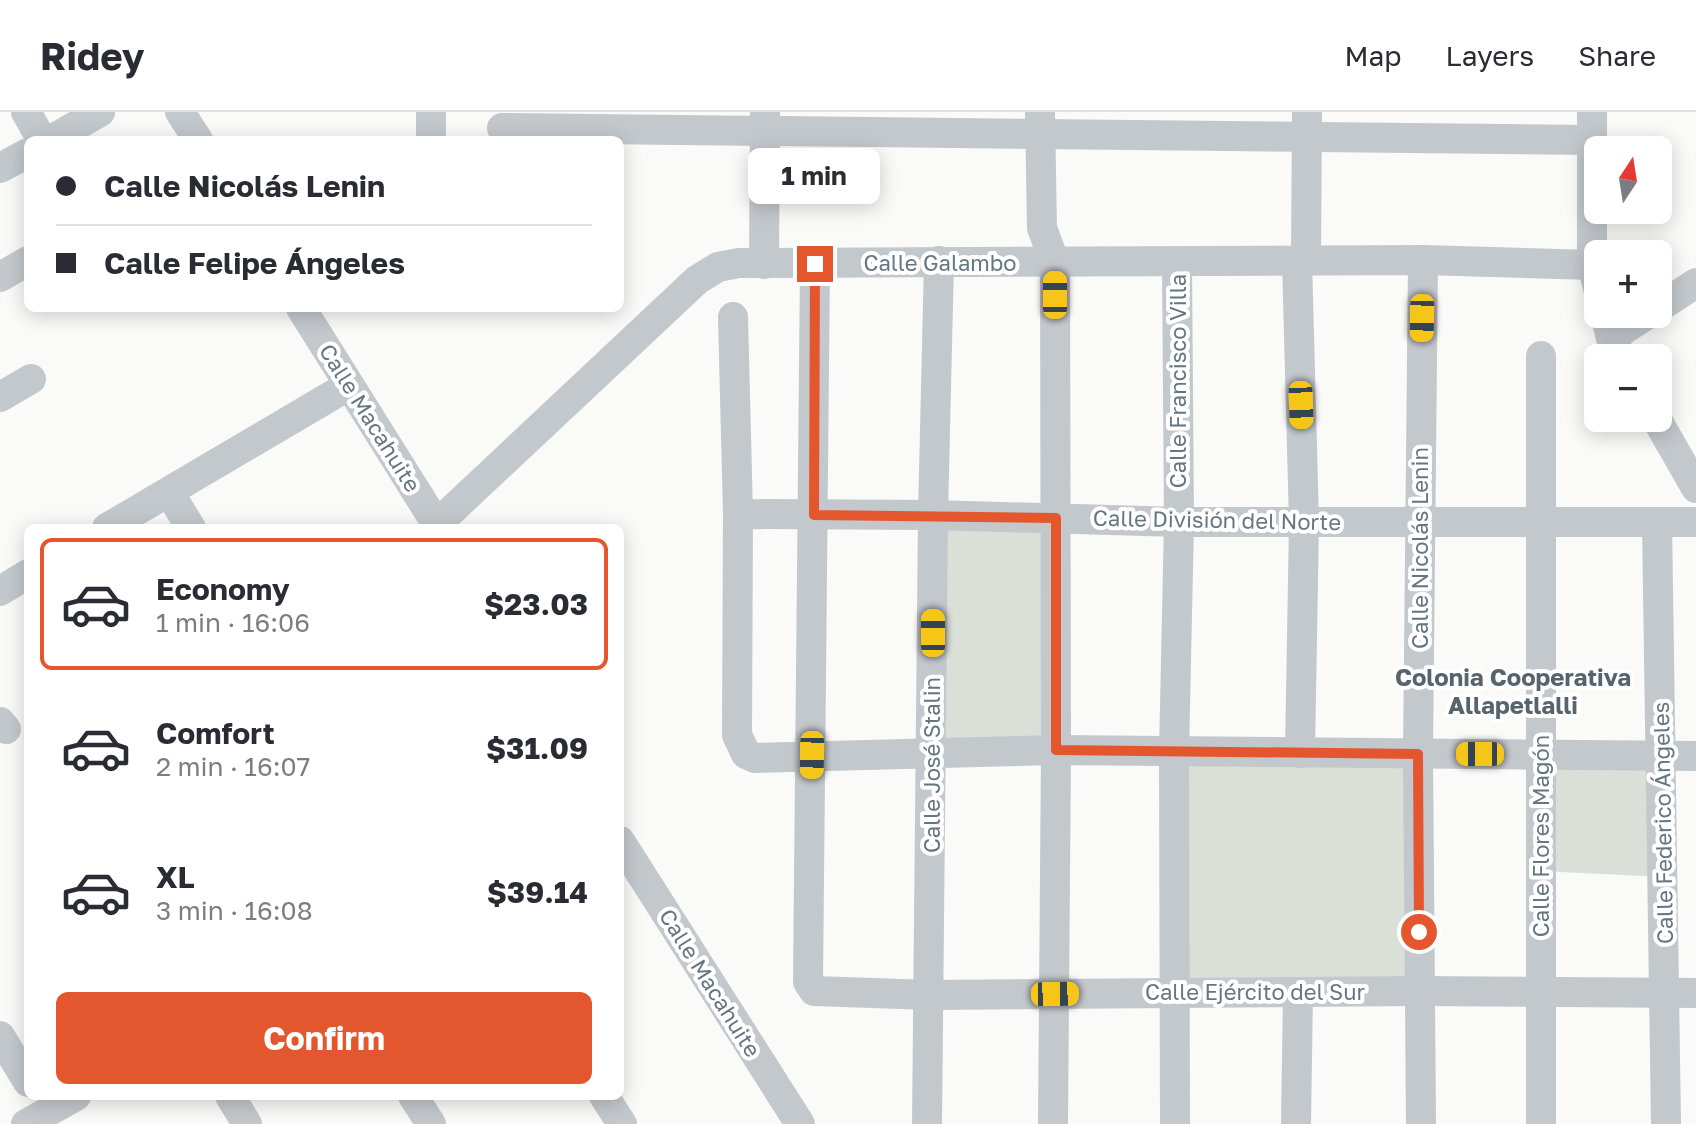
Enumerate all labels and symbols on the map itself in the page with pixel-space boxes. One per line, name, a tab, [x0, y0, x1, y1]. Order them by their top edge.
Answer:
north arrow	[1584, 136, 1672, 224]
callout: 1 min	[749, 148, 881, 204]
route end	[797, 246, 833, 282]
street label: Calle Galambo	[863, 249, 1017, 276]
car	[1043, 271, 1067, 319]
street label: Calle Francisco Villa	[1164, 274, 1191, 488]
car	[1410, 294, 1434, 342]
street label: Calle Macahuite	[314, 339, 427, 497]
car	[1288, 381, 1314, 429]
street label: Calle Nicolás Lenin	[1406, 447, 1433, 649]
street label: Calle División del Norte	[1093, 504, 1341, 535]
car	[921, 609, 945, 657]
district label: Colonia Cooperativa Allapetlalli	[1395, 662, 1631, 719]
street label: Calle José Stalin	[918, 677, 945, 853]
street label: Calle Federico Ángeles	[1647, 702, 1678, 944]
car	[800, 731, 824, 779]
street label: Calle Flores Magón	[1527, 735, 1554, 937]
car	[1456, 742, 1504, 766]
street label: Calle Macahuite	[654, 904, 767, 1062]
route start	[1401, 914, 1437, 950]
street label: Calle Ejército del Sur	[1145, 978, 1365, 1005]
car	[1031, 982, 1079, 1006]

